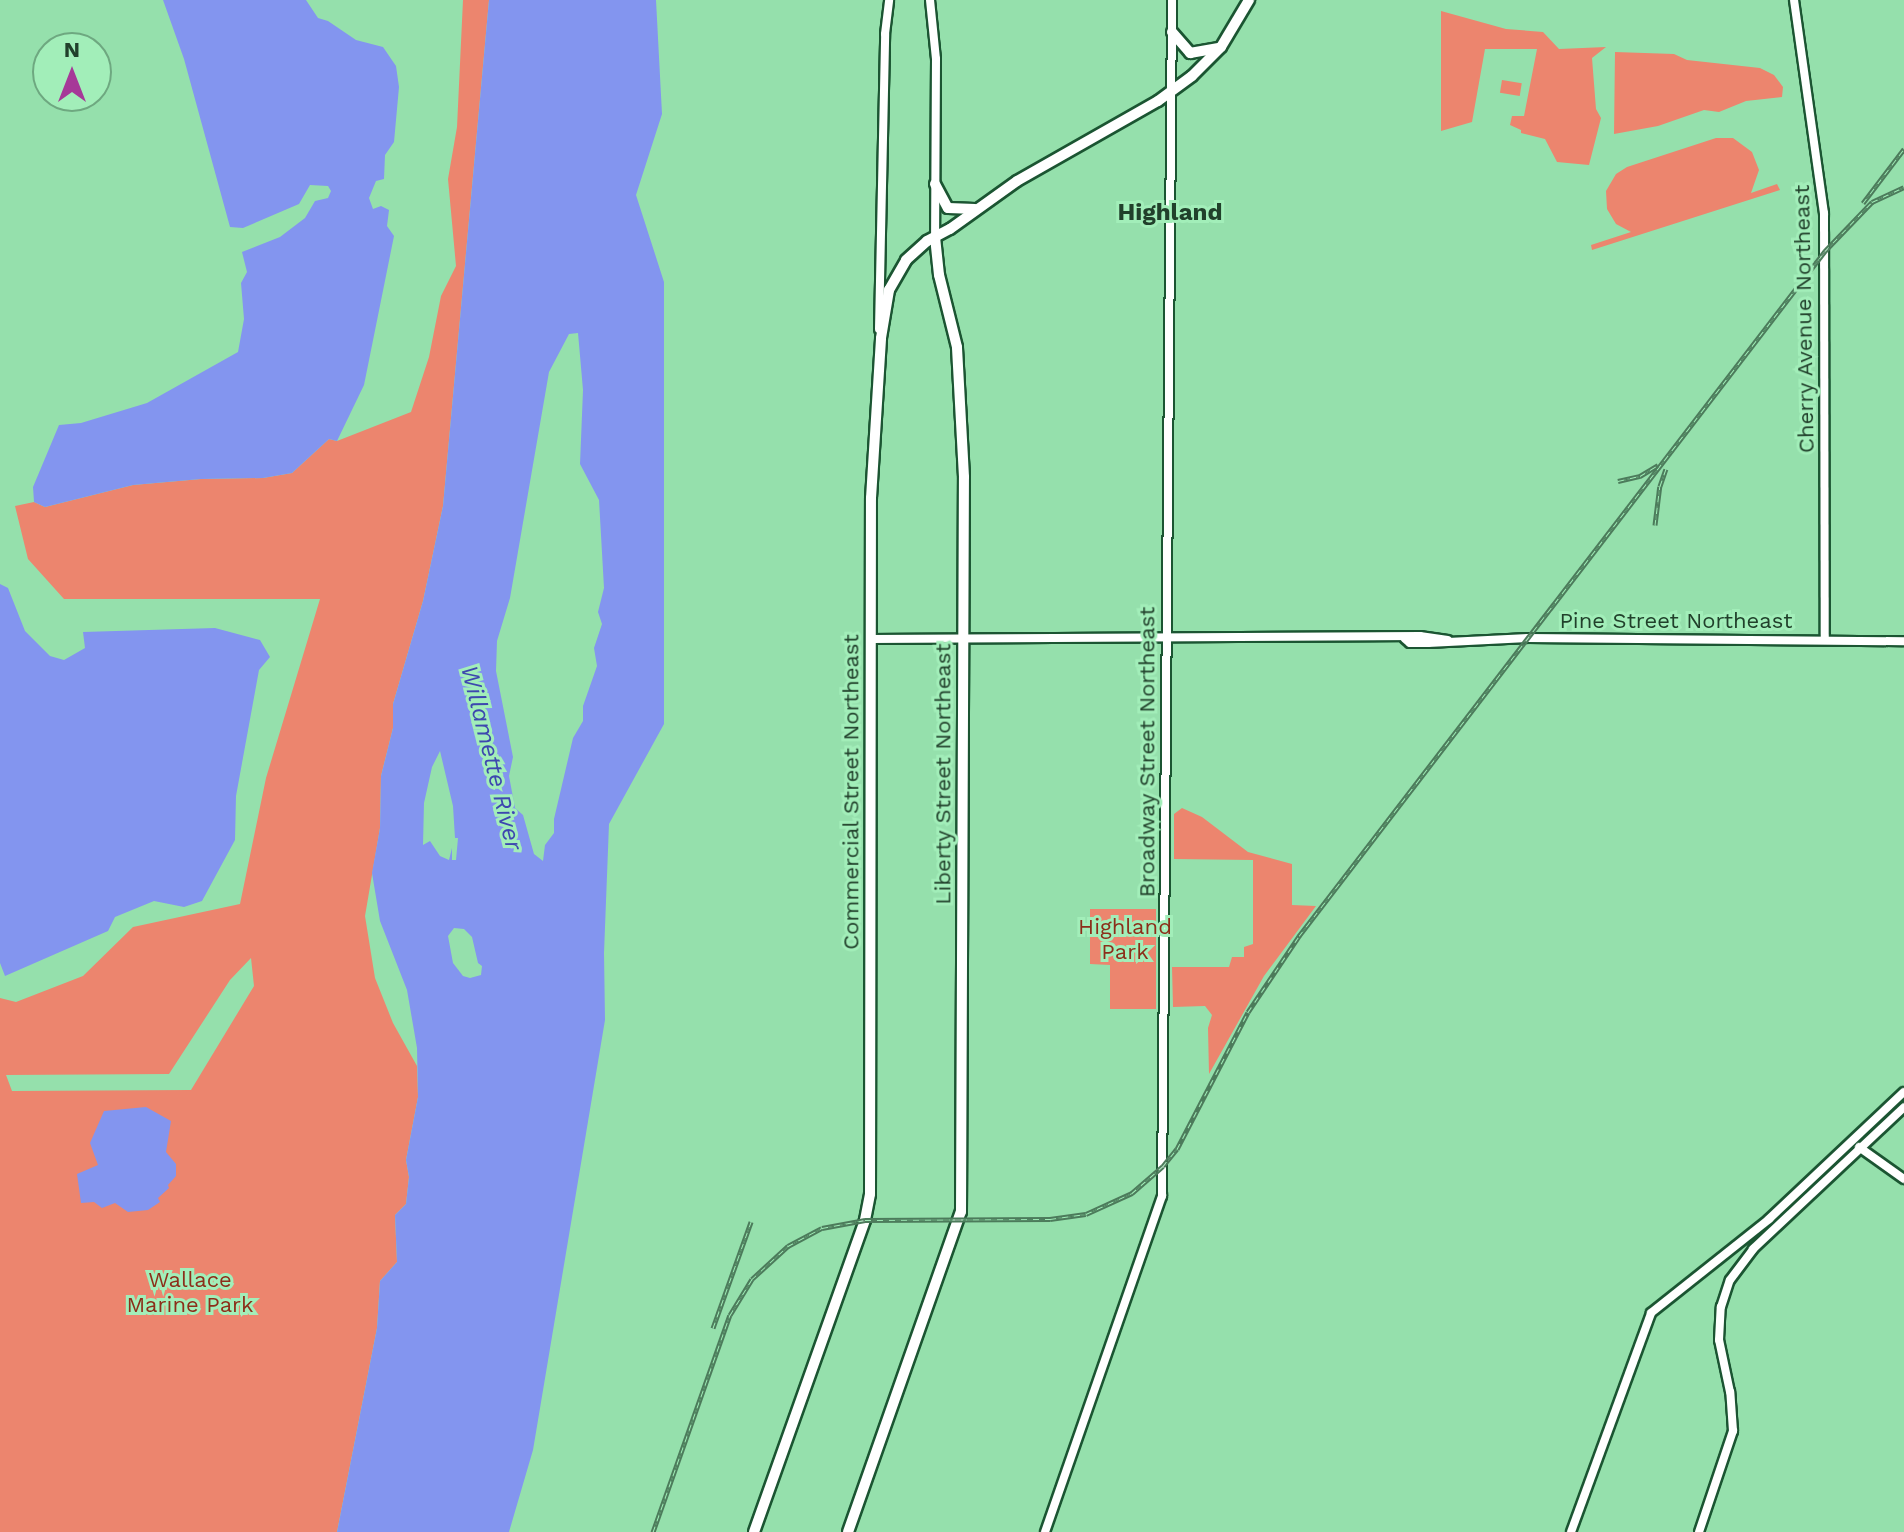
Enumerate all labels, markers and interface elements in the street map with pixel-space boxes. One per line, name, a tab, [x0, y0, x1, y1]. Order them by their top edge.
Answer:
north arrow	[32, 32, 112, 112]
text: N	[64, 37, 80, 62]
street label: Cherry Avenue Northeast	[1788, 184, 1820, 454]
district label: Highland	[1118, 199, 1222, 227]
street label: Broadway Street Northeast	[1134, 606, 1160, 898]
street label: Pine Street Northeast	[1559, 608, 1793, 634]
street label: Commercial Street Northeast	[838, 634, 864, 950]
street label: Liberty Street Northeast	[930, 643, 956, 905]
water label: Willamette River	[454, 663, 528, 853]
park label: Highland Park	[1078, 913, 1172, 964]
park label: Wallace Marine Park	[126, 1266, 254, 1318]

